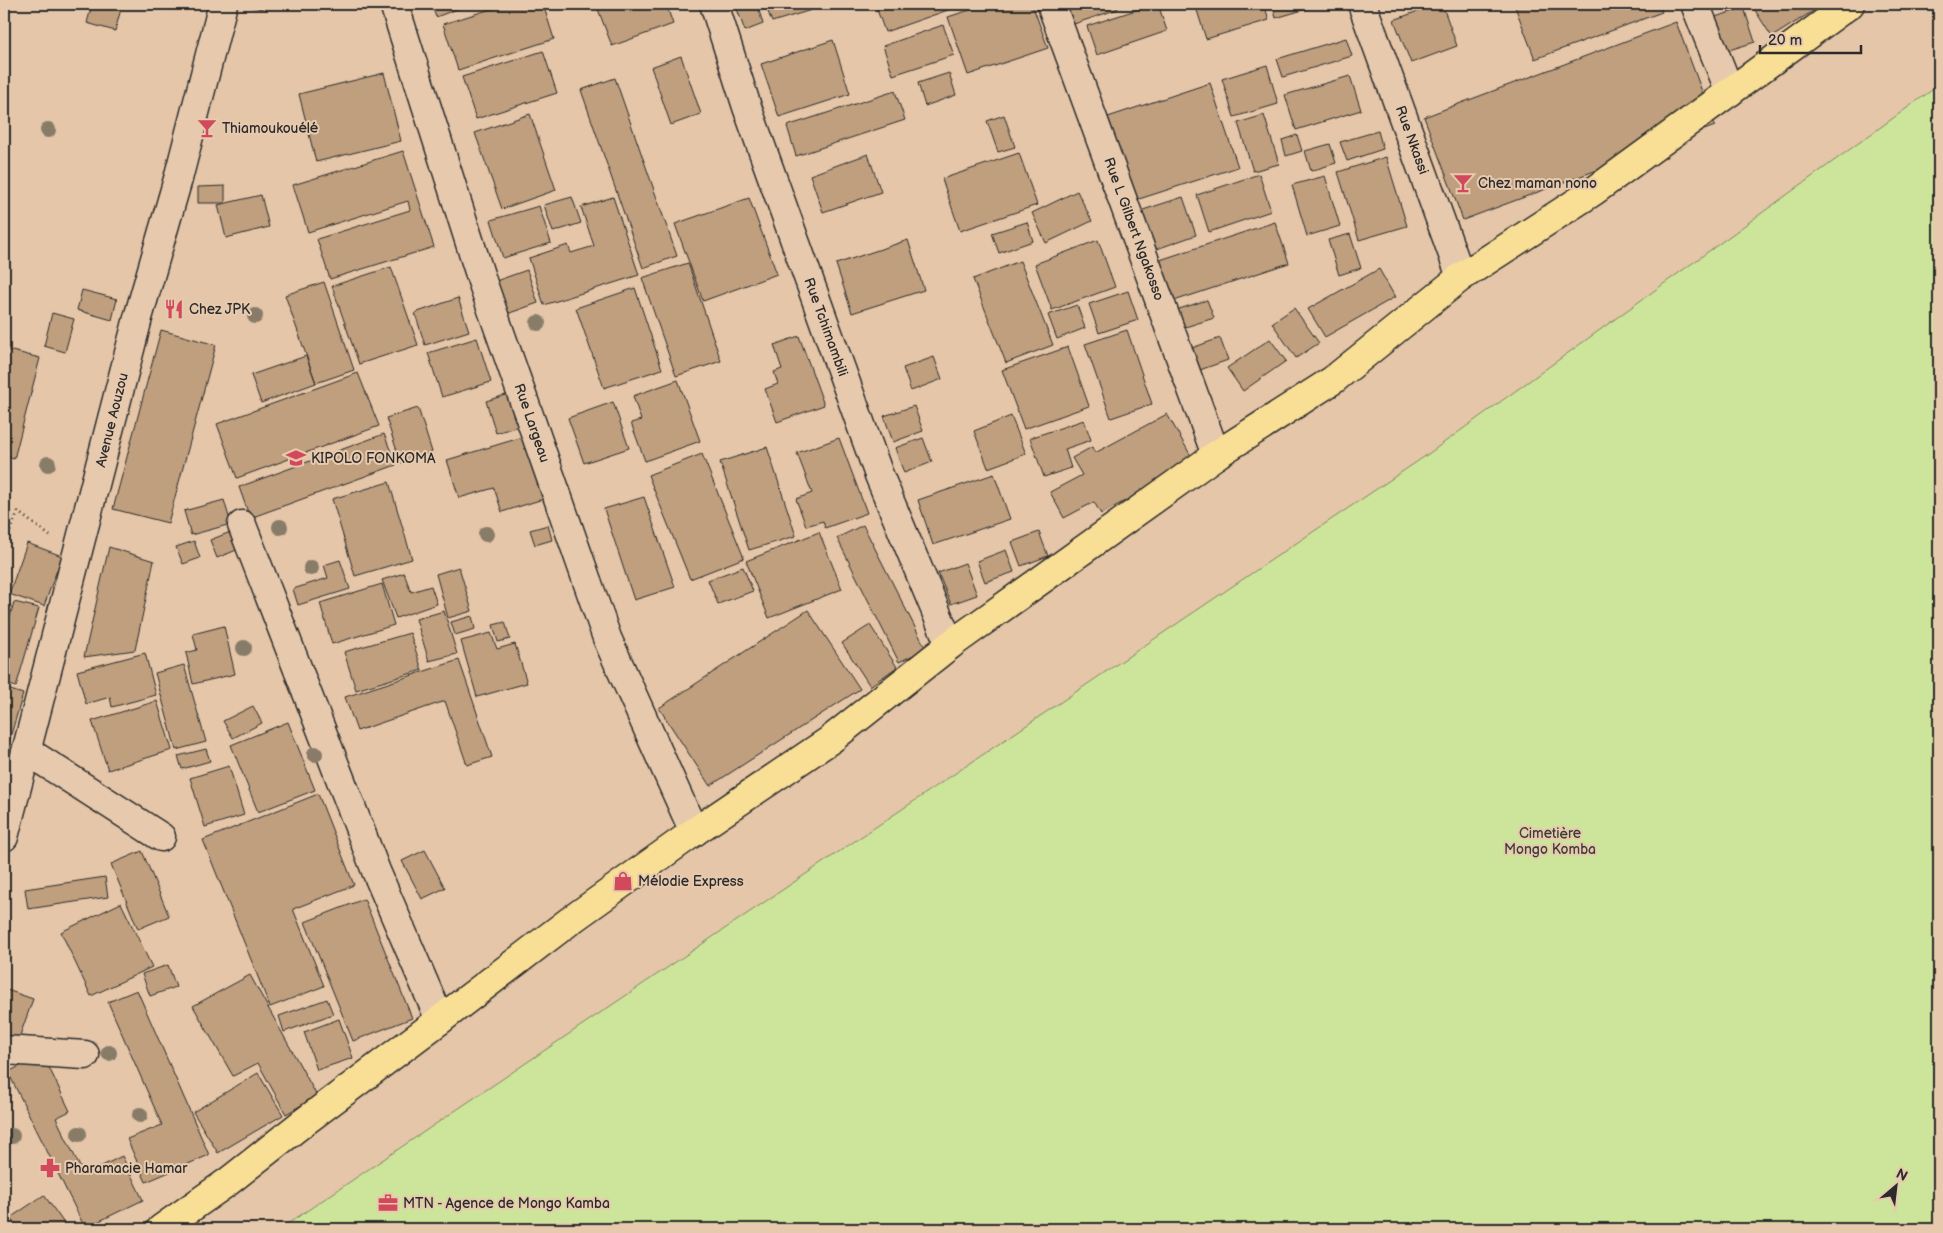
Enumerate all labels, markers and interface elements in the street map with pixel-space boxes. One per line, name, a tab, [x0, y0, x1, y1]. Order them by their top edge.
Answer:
scale bar	[1760, 22, 1862, 54]
text: 20 m	[1768, 31, 1802, 50]
street label: Rue Nkassi	[1392, 103, 1432, 177]
bar icon: Thiamoukouélé	[196, 117, 218, 139]
place label: Thiamoukouélé	[222, 120, 319, 137]
street label: Rue L Gilbert Ngakosso	[1100, 155, 1168, 303]
bar icon: Chez maman nono	[1452, 172, 1474, 194]
place label: Chez maman nono	[1478, 175, 1597, 192]
street label: Rue Tchimambili	[800, 275, 852, 379]
restaurant icon: Chez JPK	[163, 298, 185, 320]
place label: Chez JPK	[189, 301, 251, 318]
street label: Avenue Aouzou	[92, 371, 132, 469]
street label: Rue Largeau	[511, 381, 553, 465]
school or university icon: KIPOLO FONKOMA	[285, 447, 307, 469]
place label: KIPOLO FONKOMA	[311, 450, 436, 467]
park label: Cimetière Mongo Komba	[1504, 825, 1596, 858]
shop icon: Mélodie Express	[612, 870, 634, 892]
place label: Mélodie Express	[638, 873, 744, 890]
pharmacy icon: Pharamacie Hamar	[39, 1157, 61, 1179]
place label: Pharamacie Hamar	[65, 1160, 188, 1177]
north arrow	[1870, 1160, 1920, 1210]
text: N	[1893, 1165, 1911, 1185]
office icon: MTN - Agence de Mongo Kamba	[377, 1192, 399, 1214]
place label: MTN - Agence de Mongo Kamba	[403, 1195, 610, 1212]

